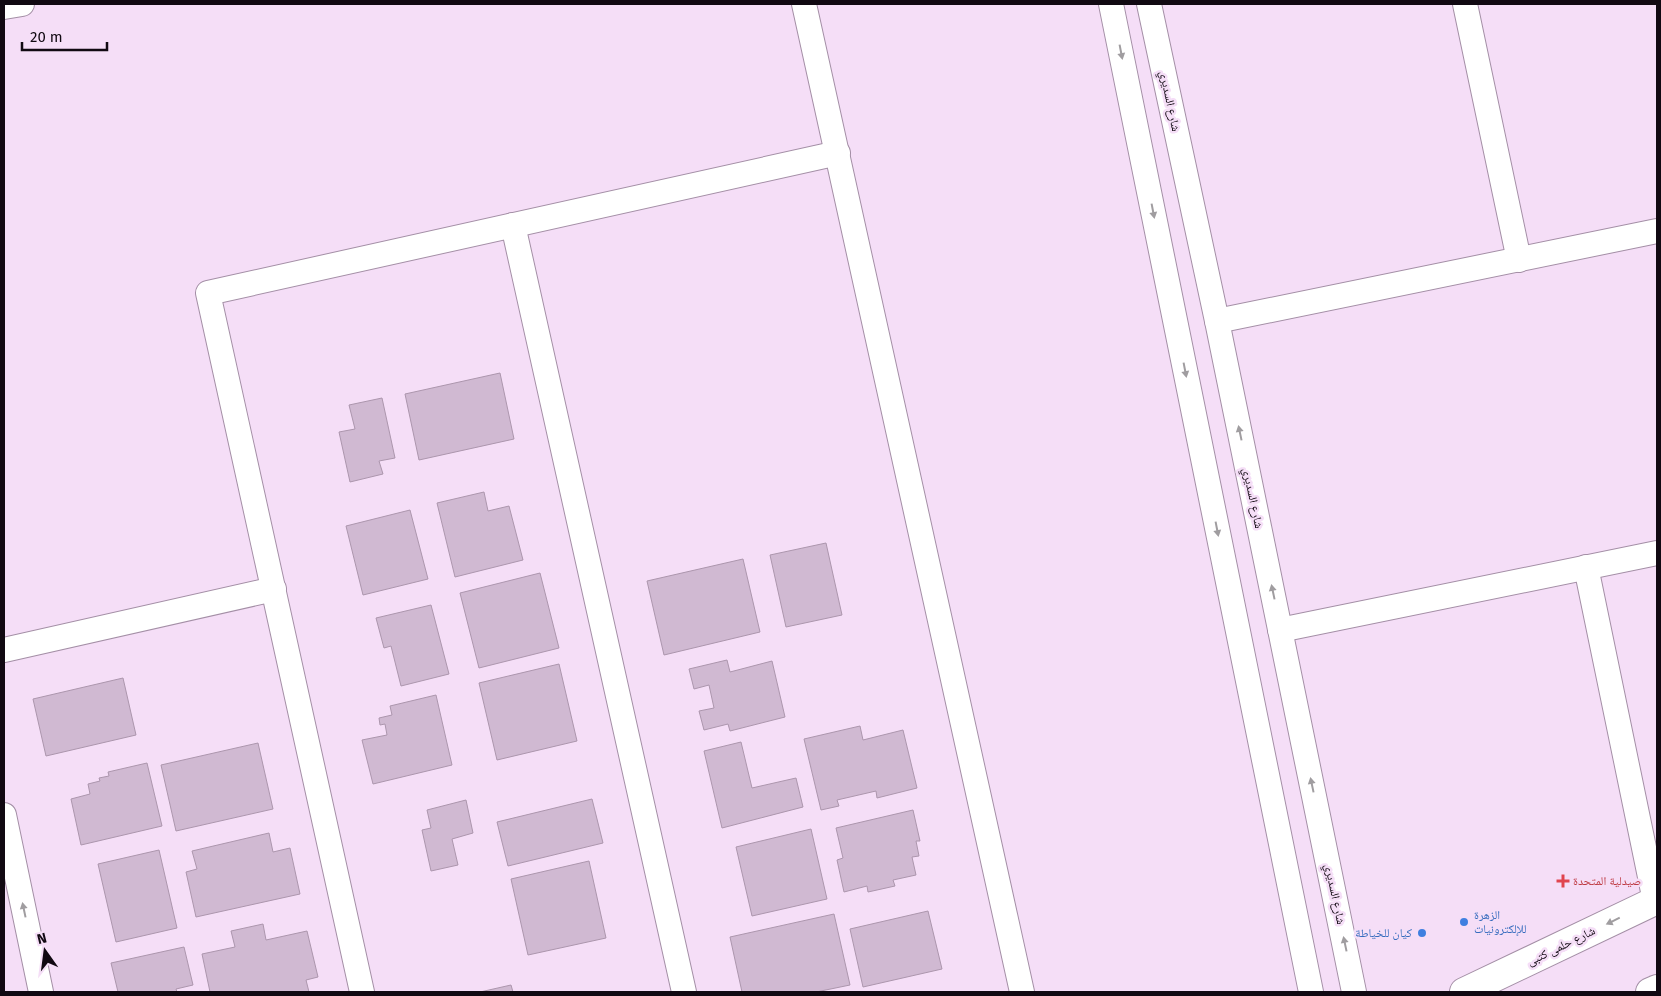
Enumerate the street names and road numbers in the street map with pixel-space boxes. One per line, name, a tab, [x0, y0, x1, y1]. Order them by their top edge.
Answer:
street label: شارع السديري	[1154, 70, 1183, 133]
street label: شارع السديري	[1237, 467, 1266, 530]
street label: شارع السديري	[1319, 863, 1348, 926]
street label: شارع حلمى كتبى	[1525, 923, 1598, 969]

